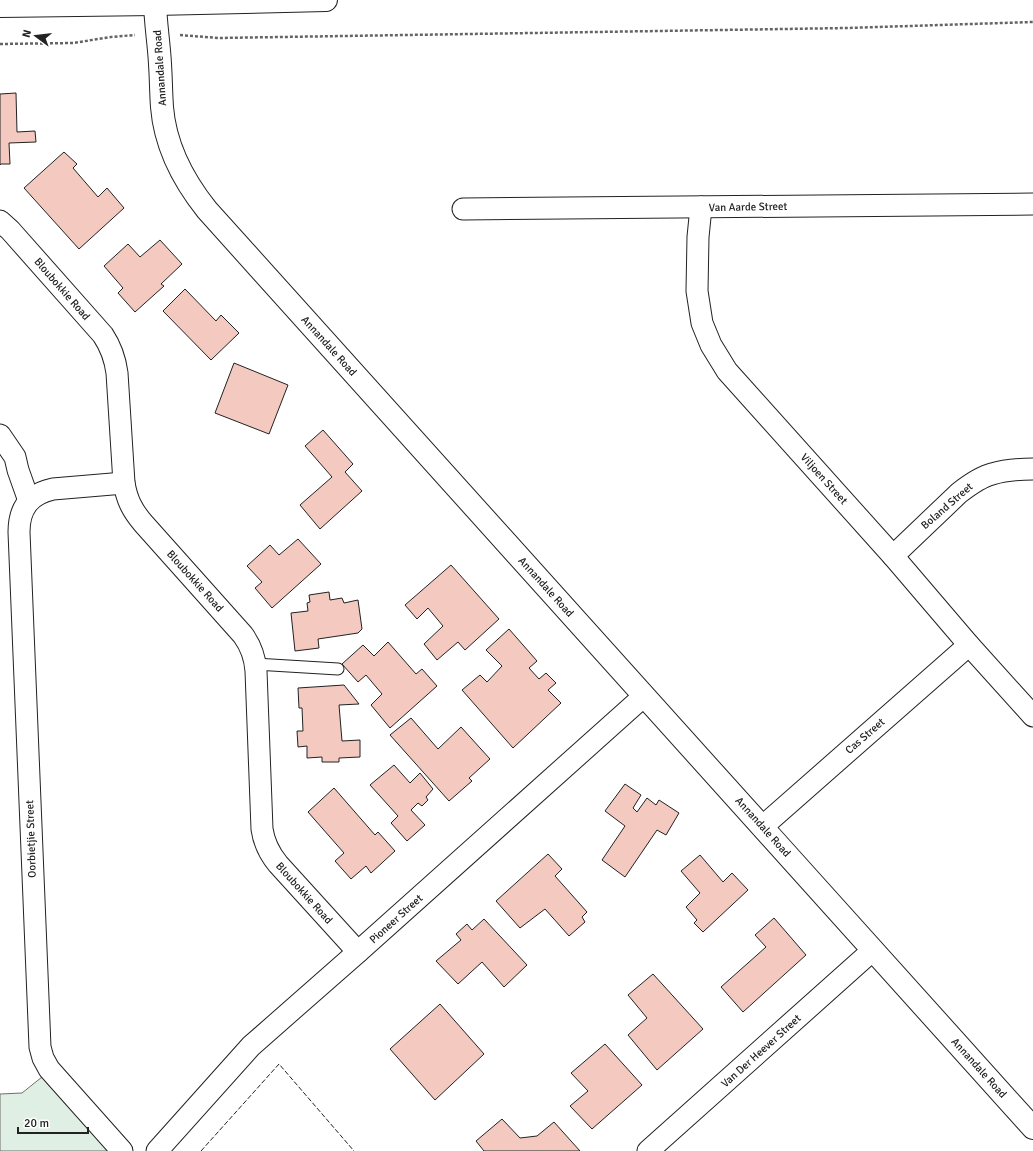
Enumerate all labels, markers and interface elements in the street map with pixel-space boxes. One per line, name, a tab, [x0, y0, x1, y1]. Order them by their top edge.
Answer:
north arrow	[16, 16, 56, 56]
text: N	[20, 28, 34, 39]
street label: Annandale Road	[151, 29, 169, 107]
street label: Van Aarde Street	[709, 200, 788, 214]
street label: Bloubokkie Road	[31, 255, 93, 323]
street label: Annandale Road	[299, 313, 359, 379]
street label: Viljoen Street	[798, 451, 850, 507]
street label: Boland Street	[919, 480, 976, 532]
street label: Bloubokkie Road	[164, 547, 226, 615]
street label: Annandale Road	[516, 554, 576, 620]
street label: Cas Street	[843, 715, 888, 757]
street label: Annandale Road	[733, 794, 793, 860]
street label: Oorbietjie Street	[23, 800, 39, 878]
street label: Bloubokkie Road	[273, 859, 335, 927]
street label: Pioneer Street	[367, 892, 425, 946]
street label: Van Der Heever Street	[718, 1012, 804, 1090]
street label: Annandale Road	[949, 1035, 1009, 1101]
scale bar	[18, 1109, 88, 1135]
text: 20 m	[24, 1116, 49, 1131]

